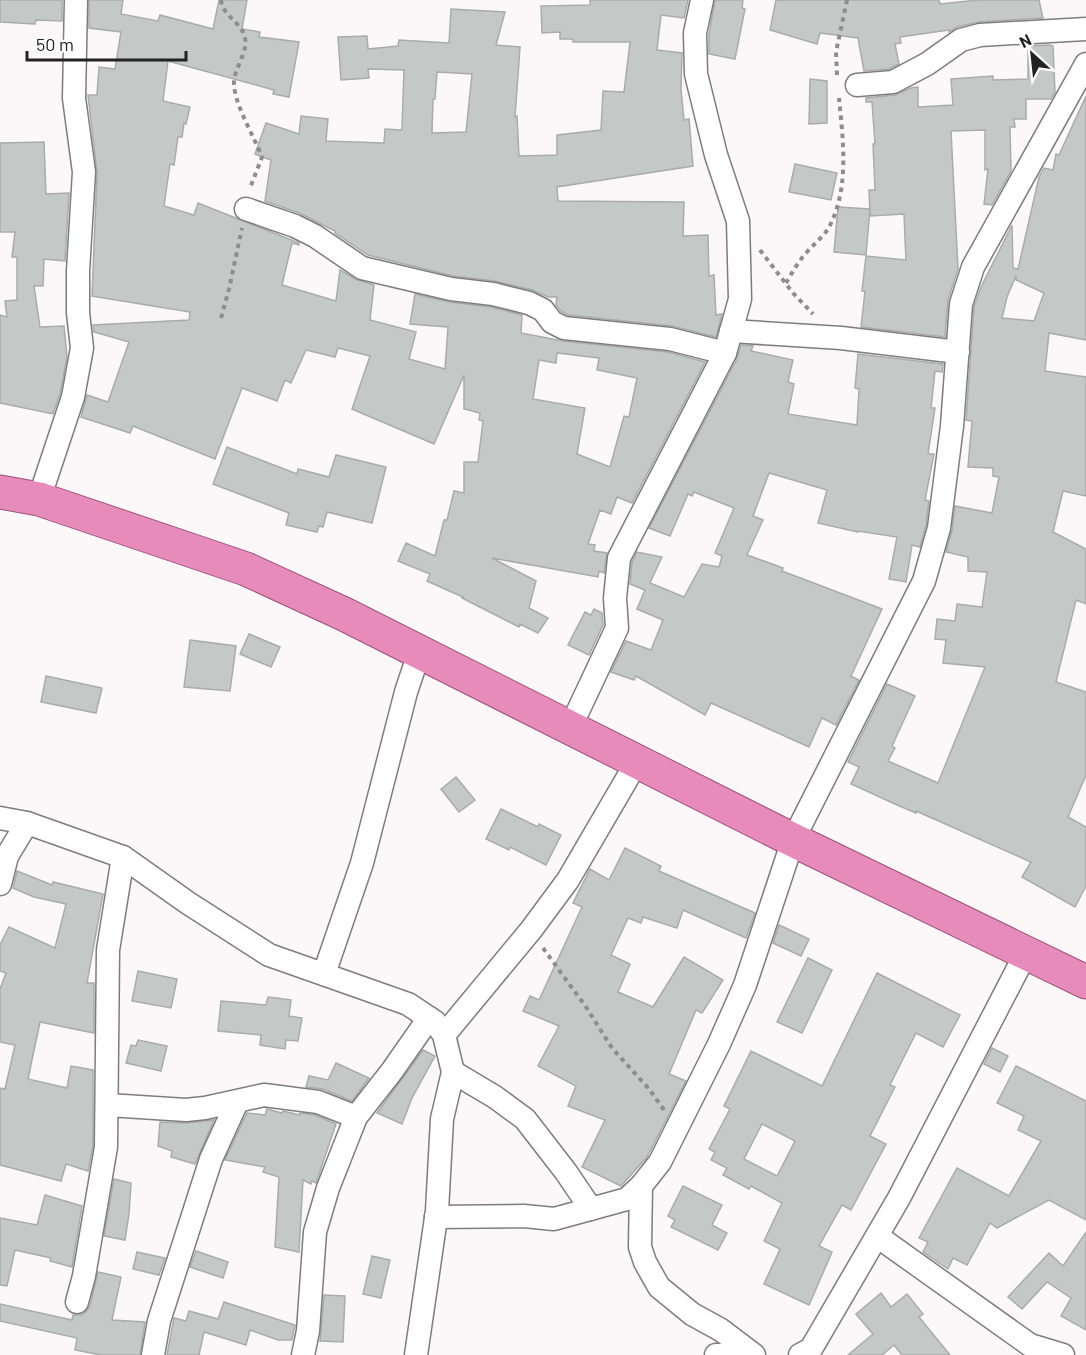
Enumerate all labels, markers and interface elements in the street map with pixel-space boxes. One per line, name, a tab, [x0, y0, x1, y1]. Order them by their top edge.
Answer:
scale bar	[27, 24, 186, 62]
north arrow	[1002, 24, 1062, 84]
text: N	[1016, 29, 1034, 51]
text: 50 m	[36, 33, 74, 55]

